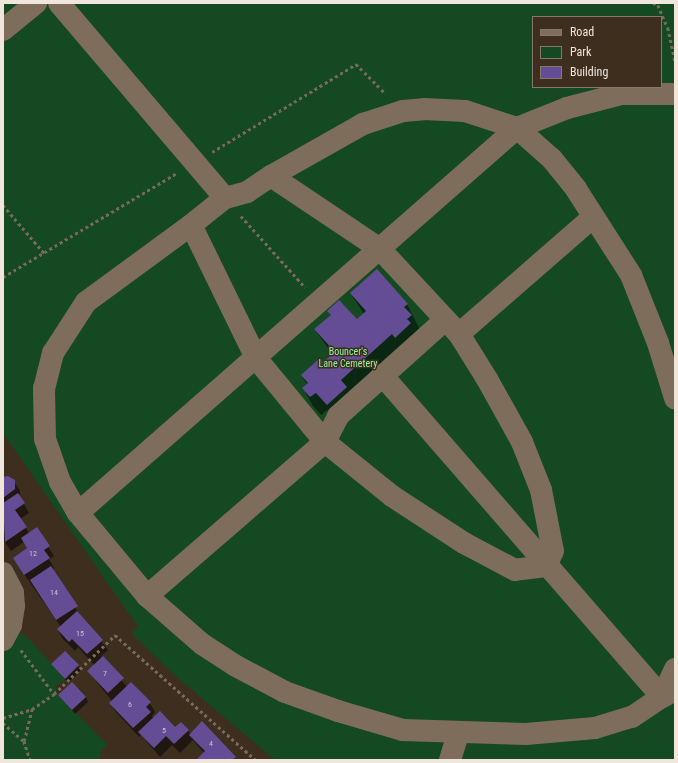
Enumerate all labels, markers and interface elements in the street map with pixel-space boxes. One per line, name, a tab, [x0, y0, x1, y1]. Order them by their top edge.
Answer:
legend	[532, 16, 662, 88]
text: Road	[570, 25, 594, 39]
text: Park	[570, 45, 591, 59]
text: Building	[570, 65, 608, 79]
park label: Bouncer's Lane Cemetery	[319, 345, 377, 368]
house number: 12	[29, 549, 37, 559]
house number: 14	[50, 588, 58, 598]
house number: 15	[76, 629, 84, 639]
house number: 7	[103, 669, 107, 679]
house number: 6	[128, 700, 132, 710]
house number: 5	[162, 726, 166, 736]
house number: 4	[209, 739, 213, 749]

